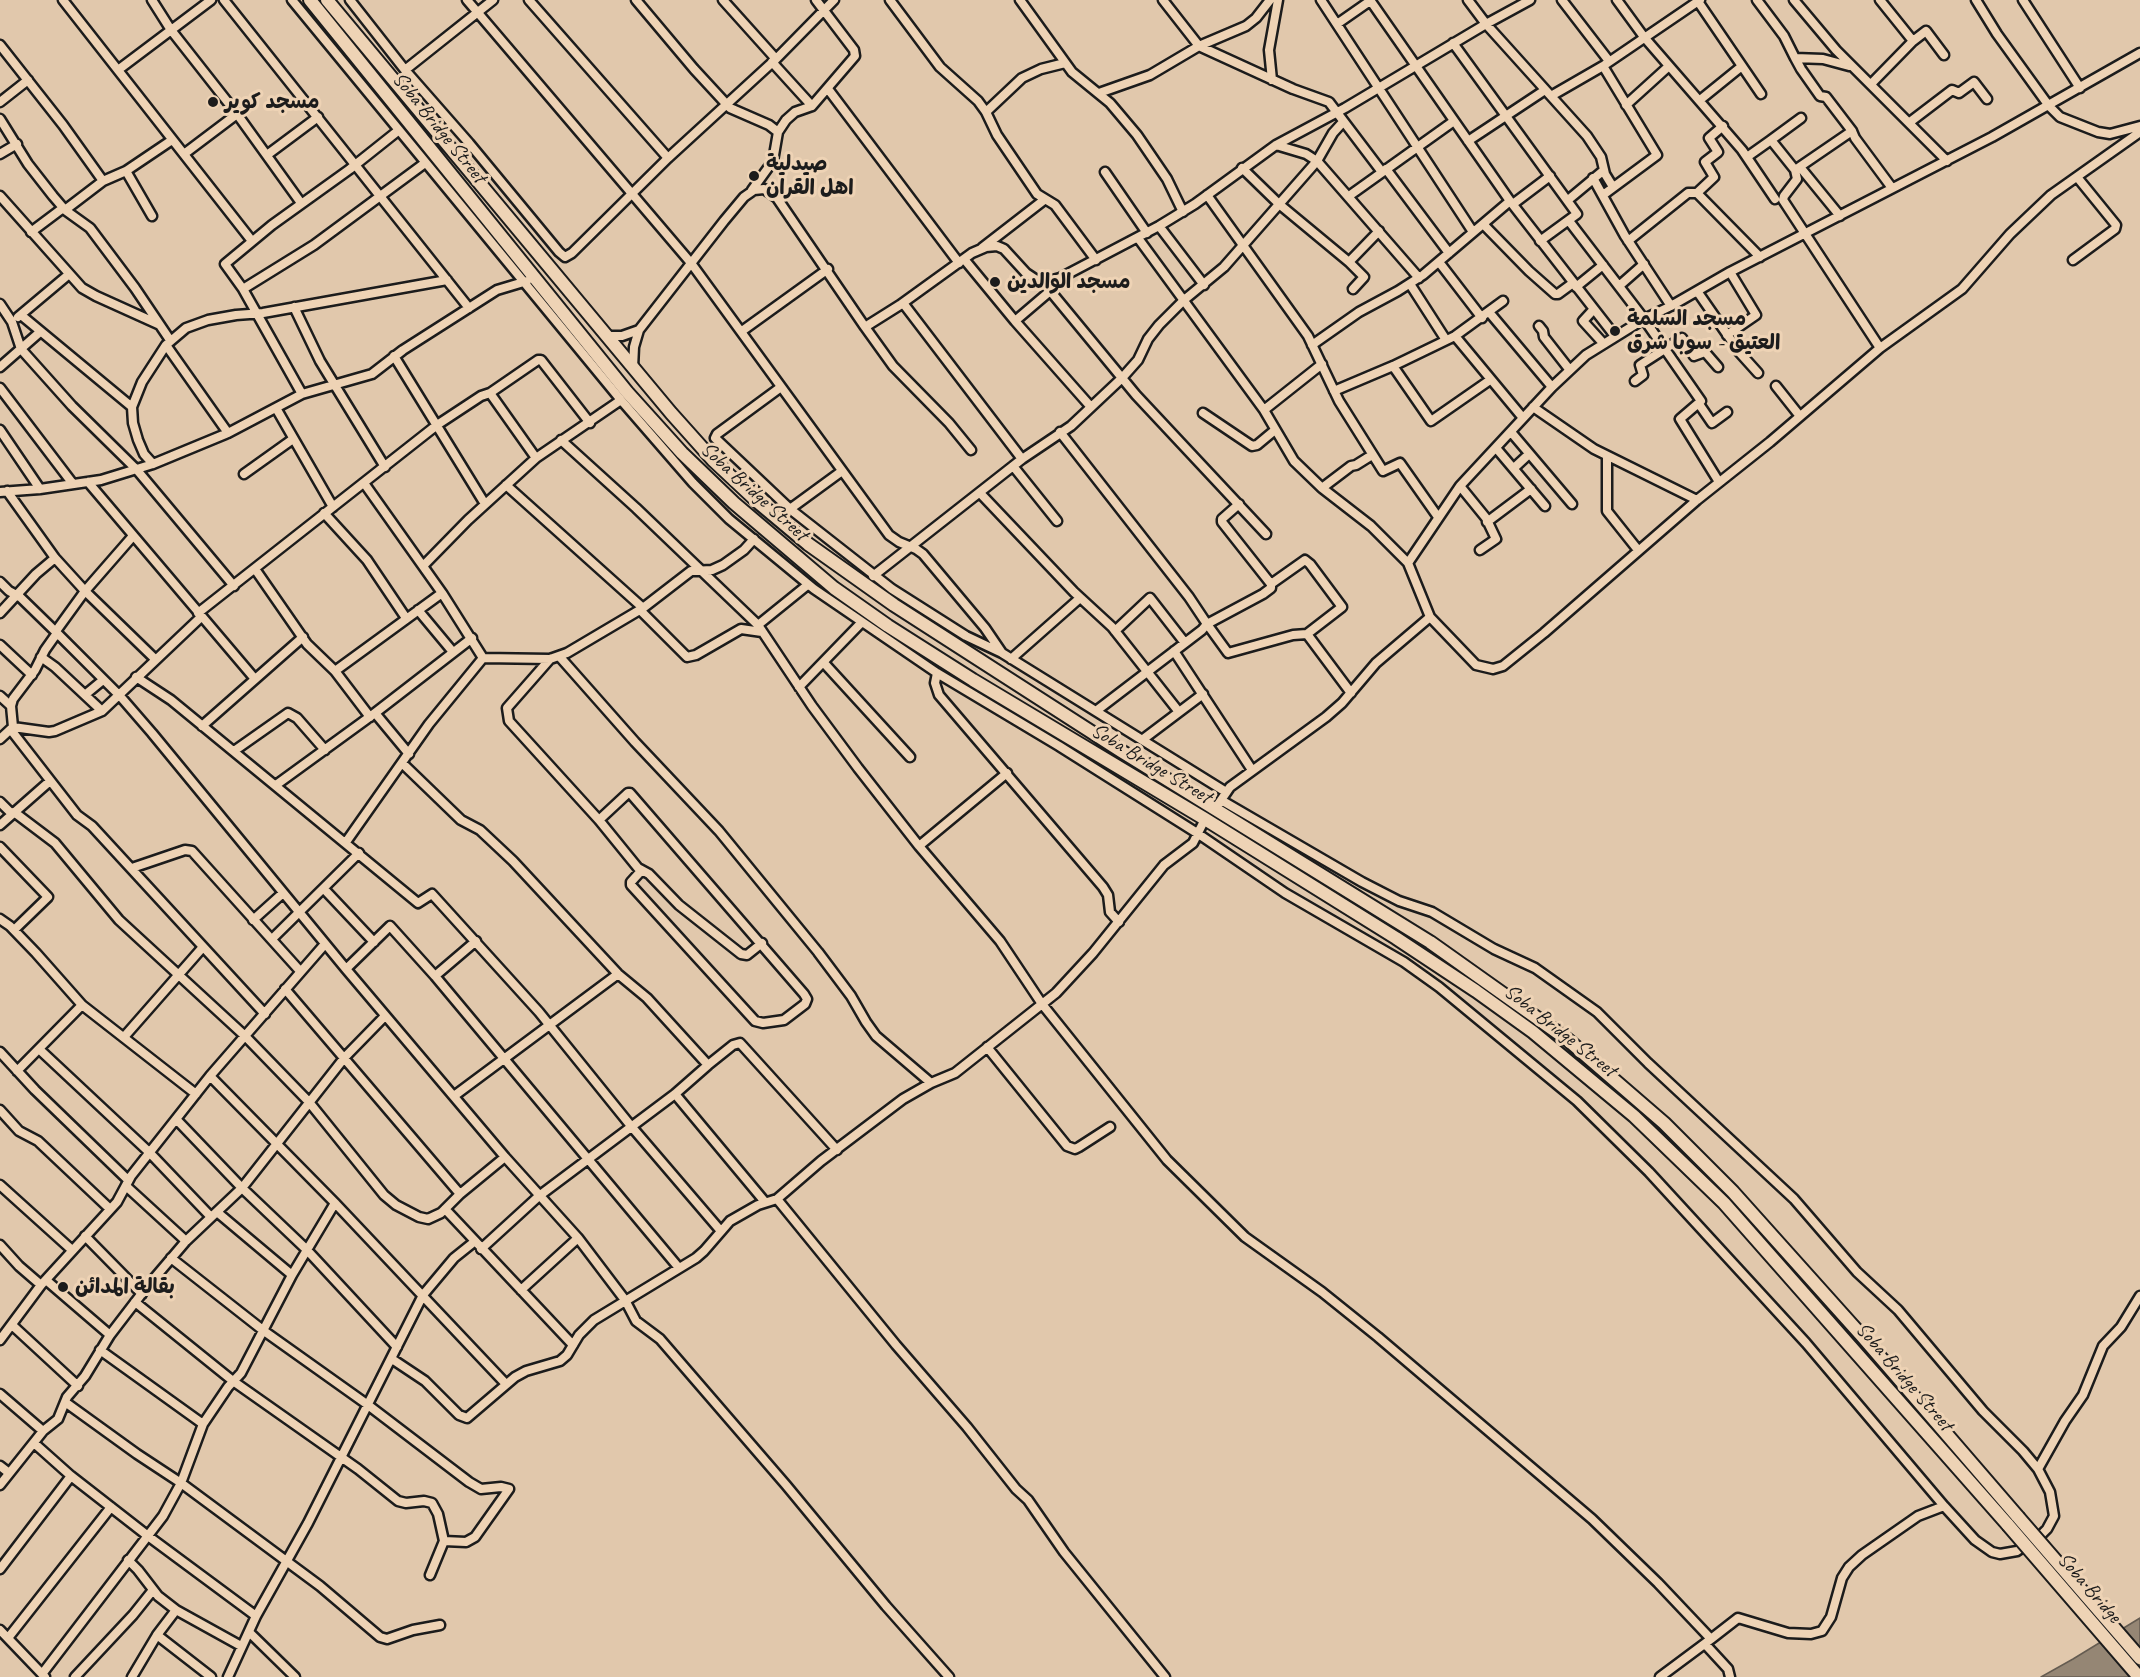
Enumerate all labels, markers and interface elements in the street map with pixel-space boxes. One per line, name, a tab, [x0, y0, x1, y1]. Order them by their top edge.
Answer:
street label: Soba Bridge Street	[386, 67, 492, 189]
place label: مسجد كوير	[225, 89, 319, 115]
marker: مسجد كوير	[206, 95, 220, 109]
place label: صيدلية اهل القران	[766, 151, 854, 201]
marker: صيدلية اهل القران	[747, 169, 761, 183]
place label: مسجد الوالدين	[1007, 269, 1130, 295]
marker: مسجد الوالدين	[988, 275, 1002, 289]
place label: مسجد السلمة العتيق - سوبا شرق	[1627, 306, 1780, 356]
marker: مسجد السلمة العتيق - سوبا شرق	[1608, 324, 1622, 338]
street label: Soba Bridge Street	[695, 437, 813, 547]
street label: Soba Bridge Street	[1086, 718, 1216, 810]
street label: Soba Bridge Street	[1499, 979, 1621, 1083]
place label: بقالة المدائن	[75, 1274, 175, 1300]
marker: بقالة المدائن	[56, 1280, 70, 1294]
street label: Soba Bridge Street	[1850, 1317, 1958, 1437]
street label: Soba Bridge	[2052, 1548, 2126, 1628]

